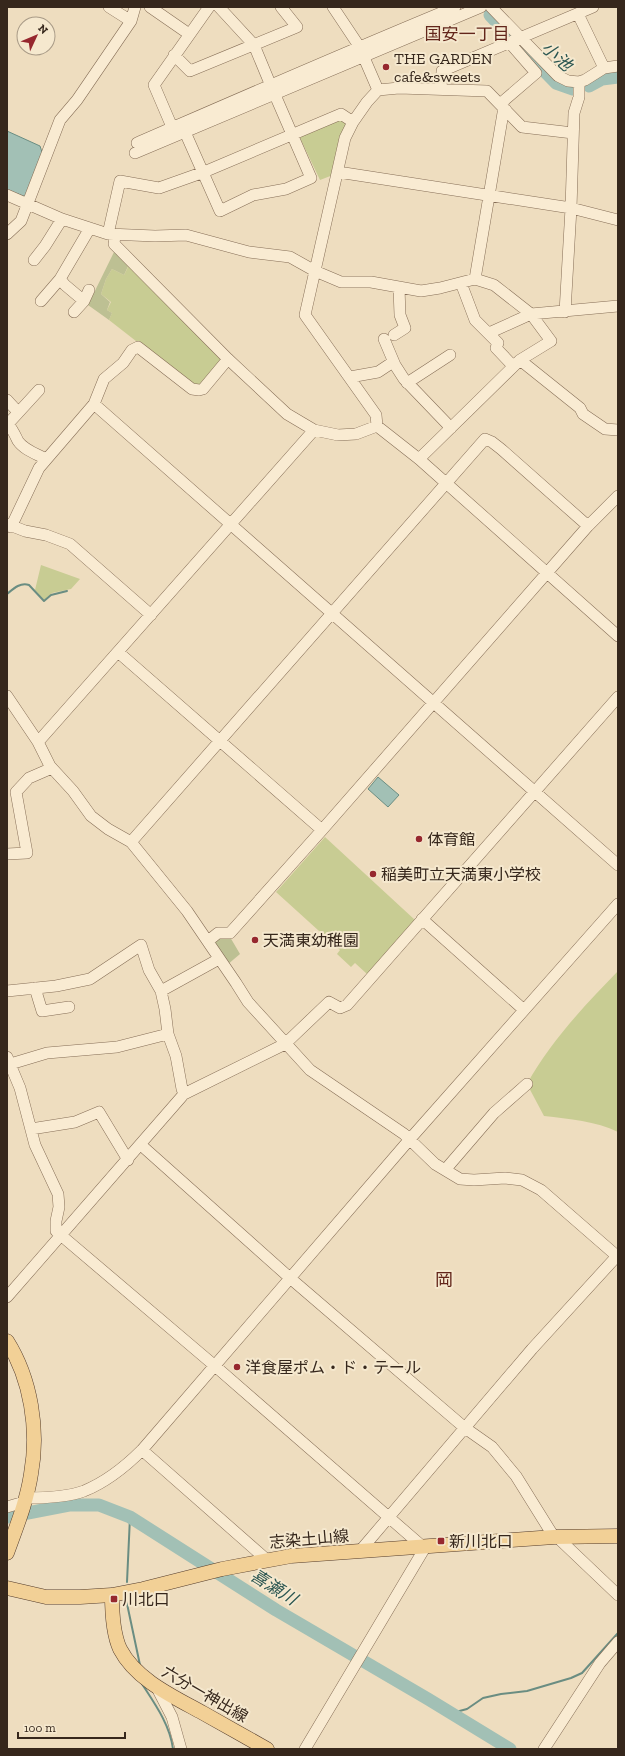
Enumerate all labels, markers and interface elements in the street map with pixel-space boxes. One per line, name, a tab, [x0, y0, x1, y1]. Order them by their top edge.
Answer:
north arrow	[16, 16, 56, 56]
text: N	[35, 22, 51, 37]
district label: 国安一丁目	[425, 24, 510, 44]
water label: 小池	[538, 37, 578, 76]
place label: THE GARDEN cafe&sweets	[394, 49, 493, 86]
marker: THE GARDEN cafe&sweets	[381, 62, 391, 72]
place label: 体育館	[427, 830, 475, 849]
marker: 体育館	[414, 834, 424, 844]
place label: 稲美町立天満東小学校	[381, 865, 541, 884]
marker: 稲美町立天満東小学校	[368, 869, 378, 879]
place label: 天満東幼稚園	[263, 931, 359, 950]
marker: 天満東幼稚園	[250, 935, 260, 945]
district label: 岡	[435, 1269, 453, 1291]
place label: 洋食屋ポム・ド・テール	[245, 1358, 421, 1377]
marker: 洋食屋ポム・ド・テール	[232, 1362, 242, 1372]
street label: 志染土山線	[268, 1526, 350, 1552]
place label: 新川北口	[449, 1532, 513, 1551]
marker: 新川北口	[436, 1536, 446, 1546]
water label: 喜瀬川	[247, 1565, 303, 1610]
place label: 川北口	[122, 1590, 170, 1609]
marker: 川北口	[109, 1594, 119, 1604]
street label: 六分一神出線	[159, 1662, 251, 1726]
scale bar	[18, 1714, 125, 1740]
text: 100 m	[24, 1721, 56, 1735]

